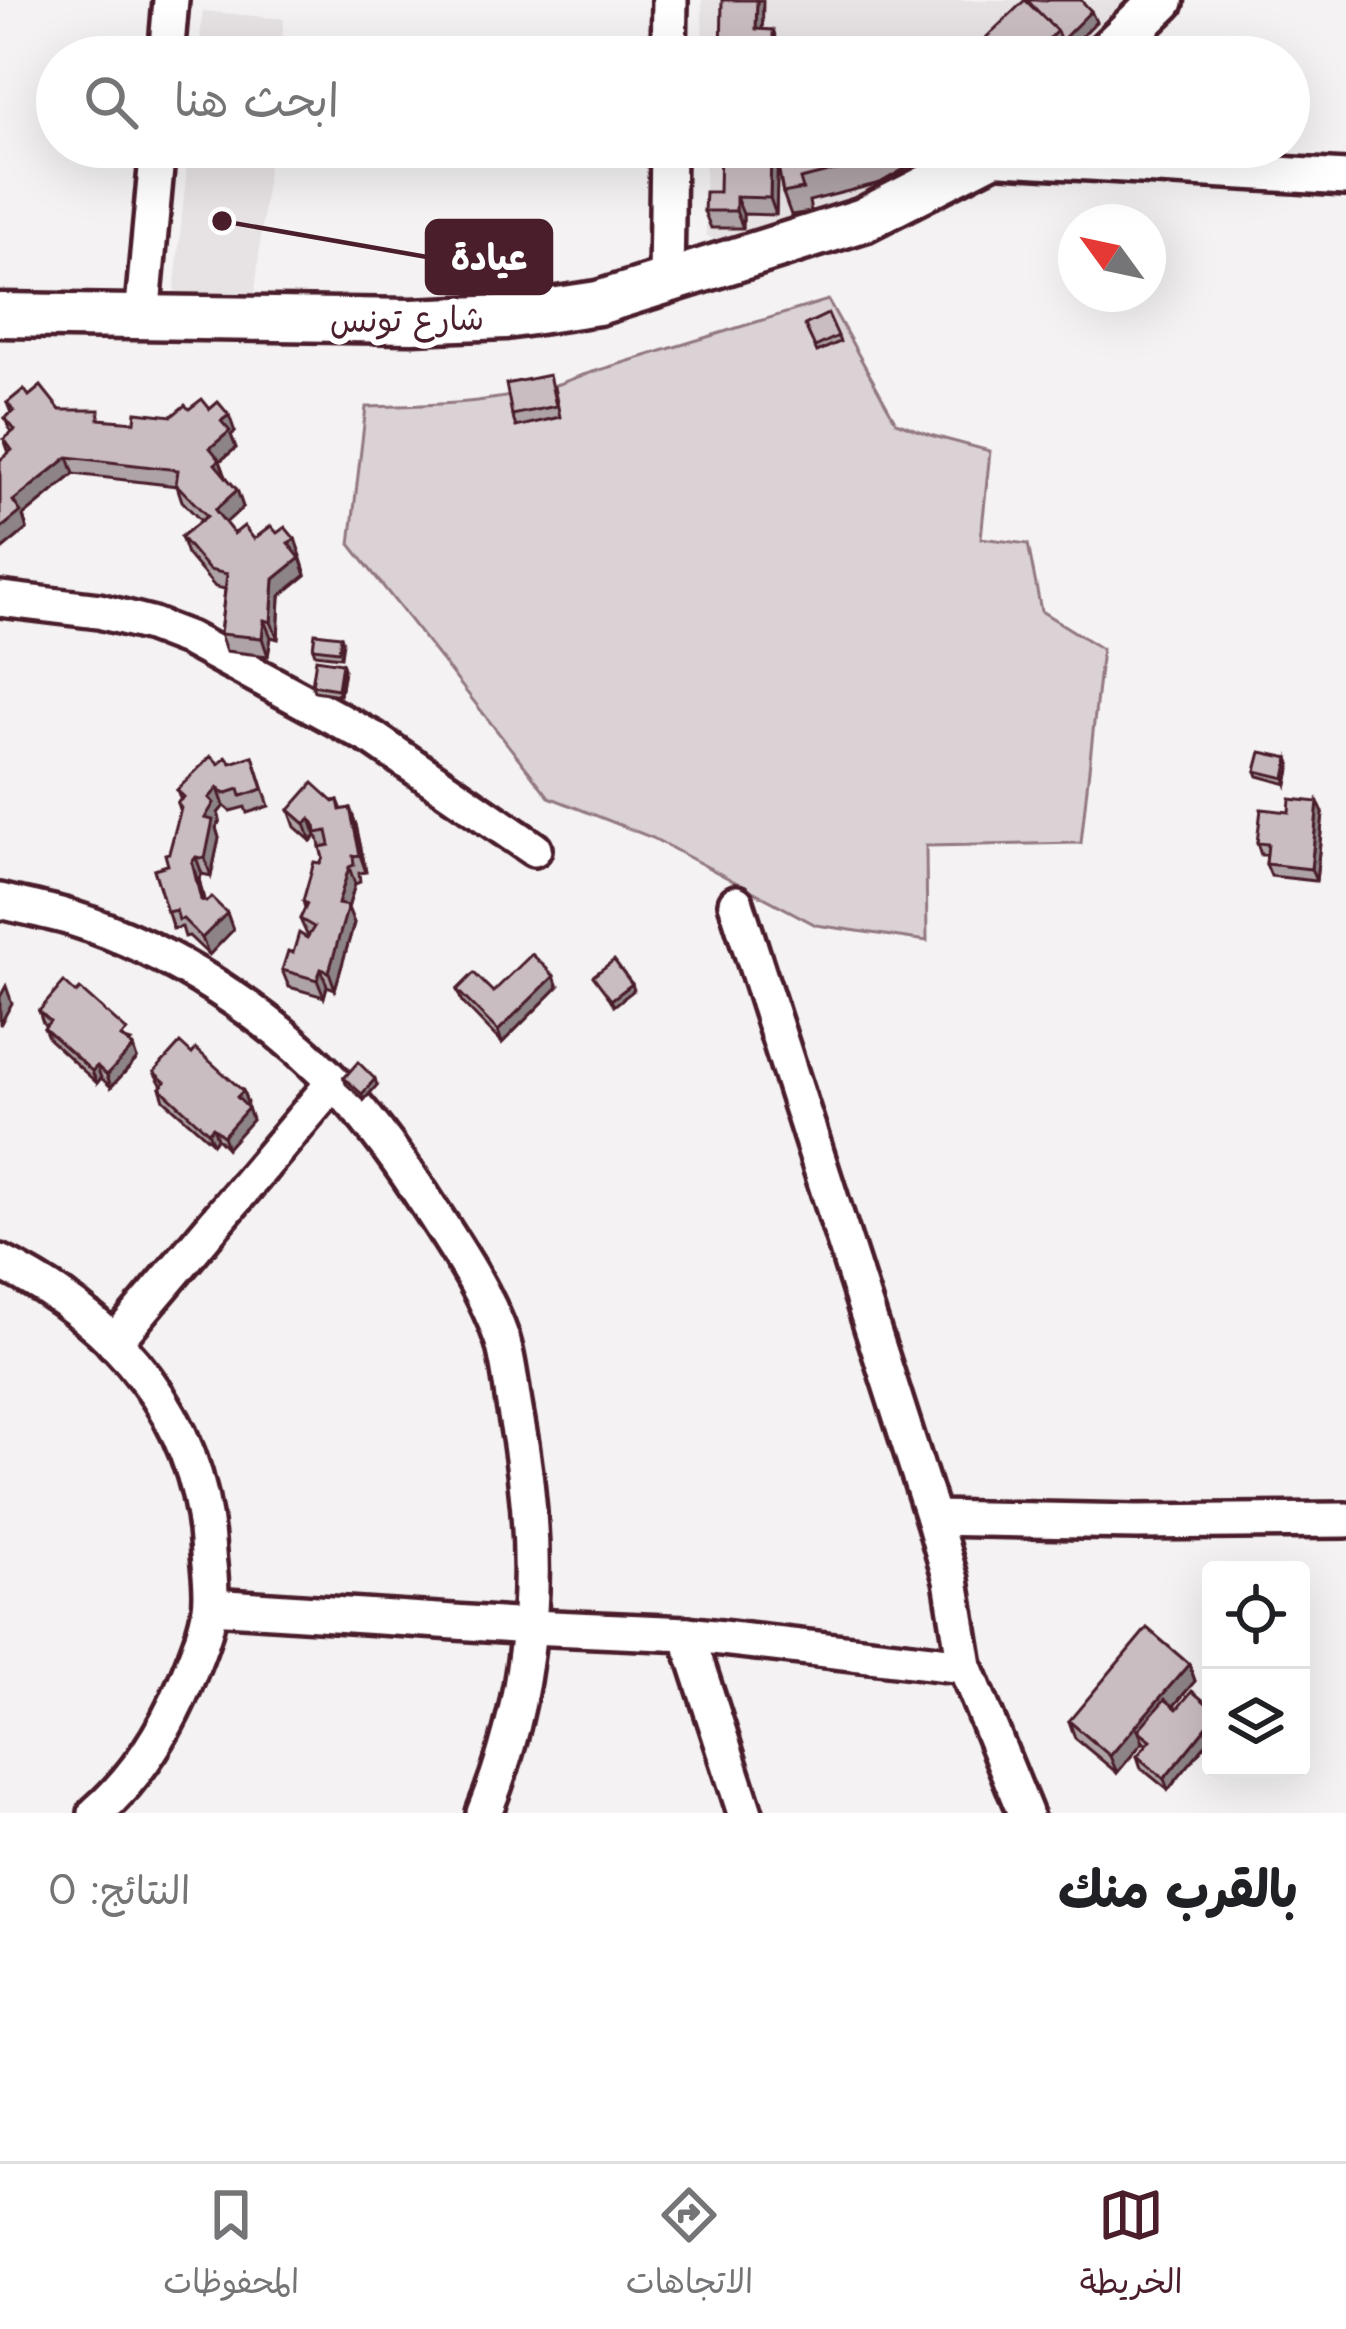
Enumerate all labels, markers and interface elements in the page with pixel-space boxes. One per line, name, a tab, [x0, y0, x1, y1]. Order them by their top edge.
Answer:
search box	[36, 36, 1310, 168]
text: ابحث هنا	[174, 63, 339, 131]
icon: search	[78, 69, 144, 135]
north arrow	[1058, 204, 1166, 312]
callout: عيادة	[427, 221, 551, 293]
text: عيادة	[451, 228, 527, 282]
street label: شارع تونس	[329, 291, 485, 344]
map controls	[1202, 1561, 1310, 1777]
button: locate	[1202, 1561, 1310, 1669]
button: layers	[1202, 1669, 1310, 1777]
text: بالقرب منك	[1058, 1847, 1298, 1924]
text: النتائج: 0	[48, 1858, 190, 1917]
tab: المحفوظات	[163, 2182, 299, 2311]
tab: الاتجاهات	[626, 2182, 753, 2311]
tab: الخريطة	[1080, 2182, 1183, 2311]

